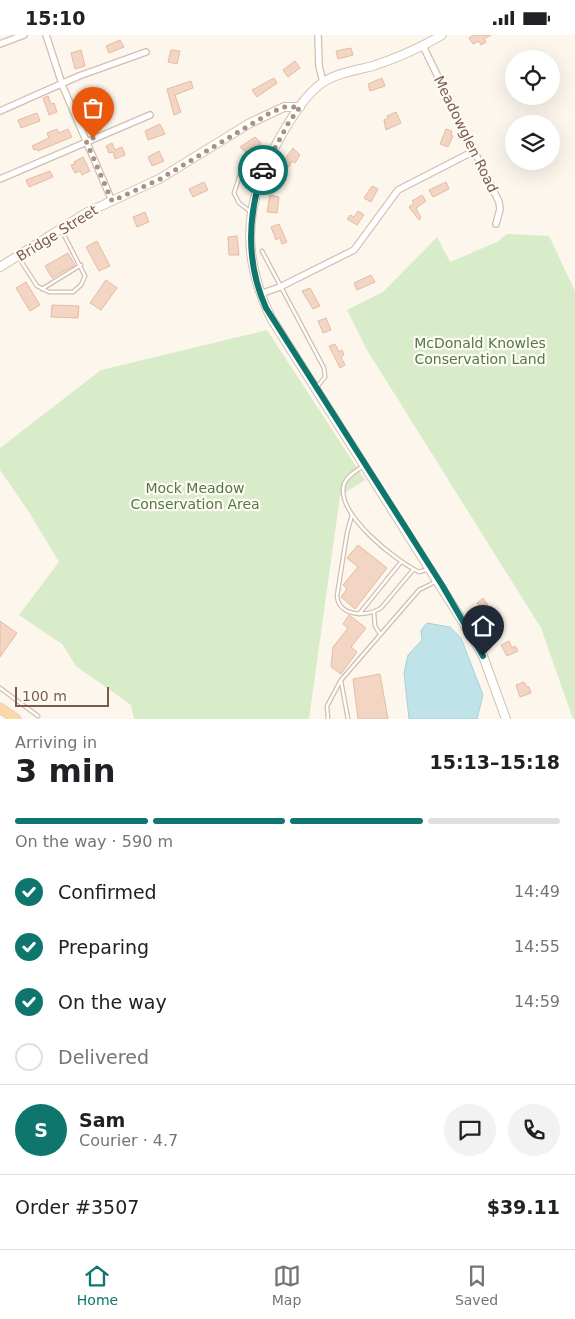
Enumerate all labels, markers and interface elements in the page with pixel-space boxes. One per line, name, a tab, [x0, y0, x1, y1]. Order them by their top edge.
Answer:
text: 15:10	[25, 7, 85, 29]
map controls	[505, 50, 560, 170]
button: locate	[505, 50, 560, 105]
street label: Meadowglen Road	[431, 73, 501, 195]
pin	[72, 87, 114, 138]
icon: bag	[79, 94, 107, 122]
button: layers	[505, 115, 560, 170]
courier	[238, 145, 288, 195]
icon: car	[249, 156, 277, 184]
street label: Bridge Street	[13, 201, 101, 264]
park label: McDonald Knowles Conservation Land	[414, 335, 546, 367]
park label: Mock Meadow Conservation Area	[130, 480, 260, 512]
pin	[462, 605, 504, 656]
icon: home	[469, 612, 497, 640]
scale bar	[15, 684, 109, 707]
text: 100 m	[22, 688, 67, 704]
text: Arriving in	[15, 733, 97, 752]
text: 15:13–15:18	[430, 751, 560, 773]
text: 3 min	[15, 752, 116, 790]
text: On the way · 590 m	[15, 832, 173, 851]
icon: check	[15, 878, 43, 906]
text: Confirmed	[58, 881, 157, 903]
text: 14:49	[514, 882, 560, 901]
icon: check	[15, 933, 43, 961]
text: Preparing	[58, 936, 149, 958]
text: 14:55	[514, 937, 560, 956]
icon: check	[15, 988, 43, 1016]
text: On the way	[58, 991, 167, 1013]
text: 14:59	[514, 992, 560, 1011]
text: Delivered	[58, 1046, 149, 1068]
button: chat	[444, 1104, 496, 1156]
button: phone	[508, 1104, 560, 1156]
text: Sam	[79, 1109, 125, 1131]
text: S	[34, 1119, 48, 1141]
text: Courier · 4.7	[79, 1131, 178, 1150]
text: Order #3507	[15, 1196, 139, 1218]
text: $39.11	[487, 1196, 560, 1218]
tab: Home	[77, 1262, 118, 1308]
tab: Map	[272, 1262, 301, 1308]
tab: Saved	[455, 1262, 498, 1308]

